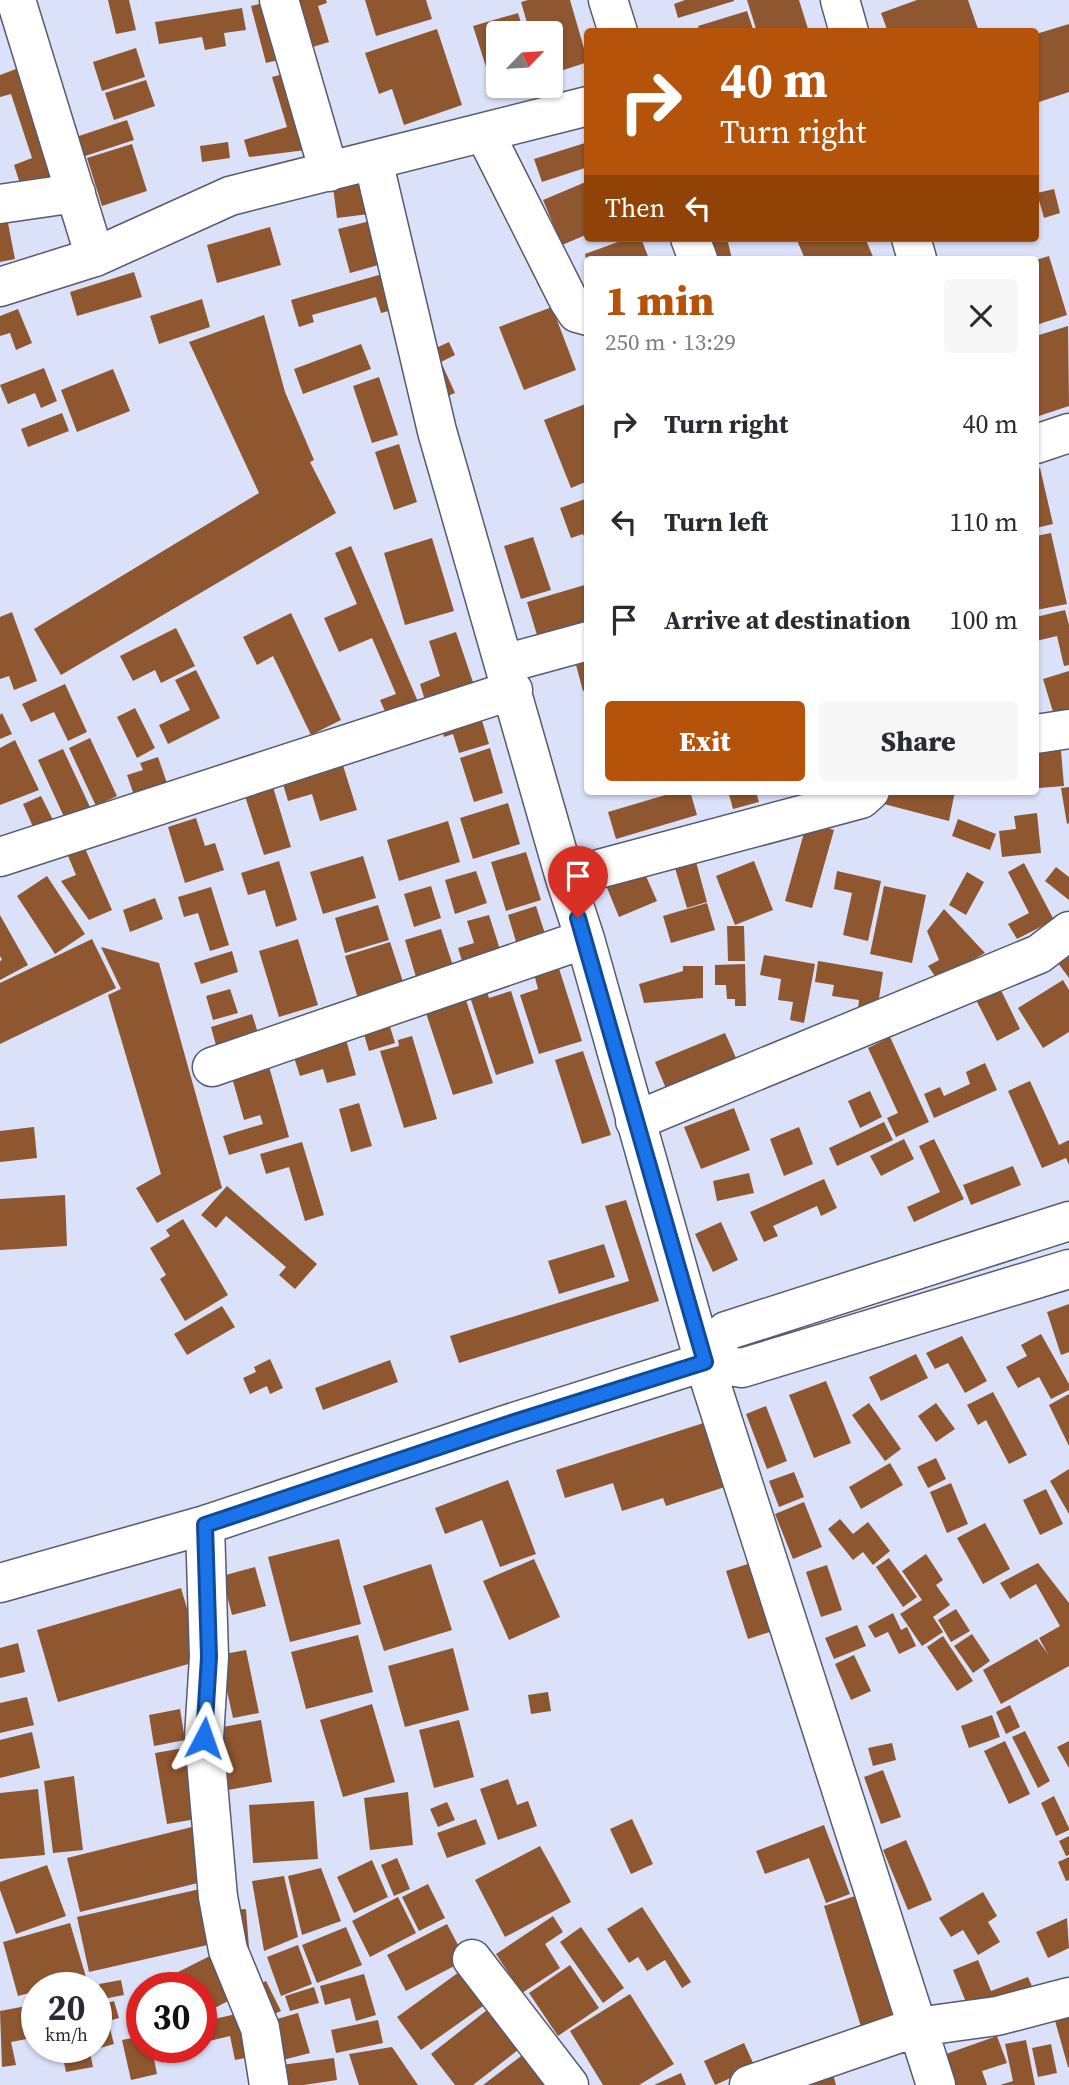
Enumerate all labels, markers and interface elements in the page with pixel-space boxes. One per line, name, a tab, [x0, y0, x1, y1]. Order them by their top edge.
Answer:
north arrow	[486, 21, 564, 98]
map controls	[486, 21, 563, 98]
text: 40 m	[720, 46, 828, 113]
icon: right	[605, 56, 696, 147]
text: Turn right	[720, 110, 866, 154]
icon: left	[679, 189, 717, 227]
text: Then	[605, 190, 665, 226]
text: 1 min	[605, 271, 715, 329]
button: close	[944, 279, 1018, 353]
text: 250 m · 13:29	[605, 326, 736, 358]
icon: right	[605, 405, 643, 443]
text: Turn right	[664, 406, 788, 442]
text: 40 m	[963, 406, 1018, 442]
icon: left	[605, 503, 643, 541]
text: Turn left	[664, 504, 768, 540]
text: 110 m	[950, 504, 1018, 540]
icon: arrive	[605, 601, 643, 639]
text: Arrive at destination	[664, 602, 911, 638]
text: 100 m	[950, 602, 1018, 638]
button: Exit	[605, 701, 805, 781]
button: Share	[819, 701, 1018, 781]
pin	[548, 846, 608, 918]
icon: arrive	[559, 857, 597, 895]
position arrow	[167, 1701, 241, 1775]
speed limit sign: 30	[126, 1972, 217, 2063]
text: 20	[48, 1984, 85, 2032]
text: km/h	[45, 2022, 88, 2047]

